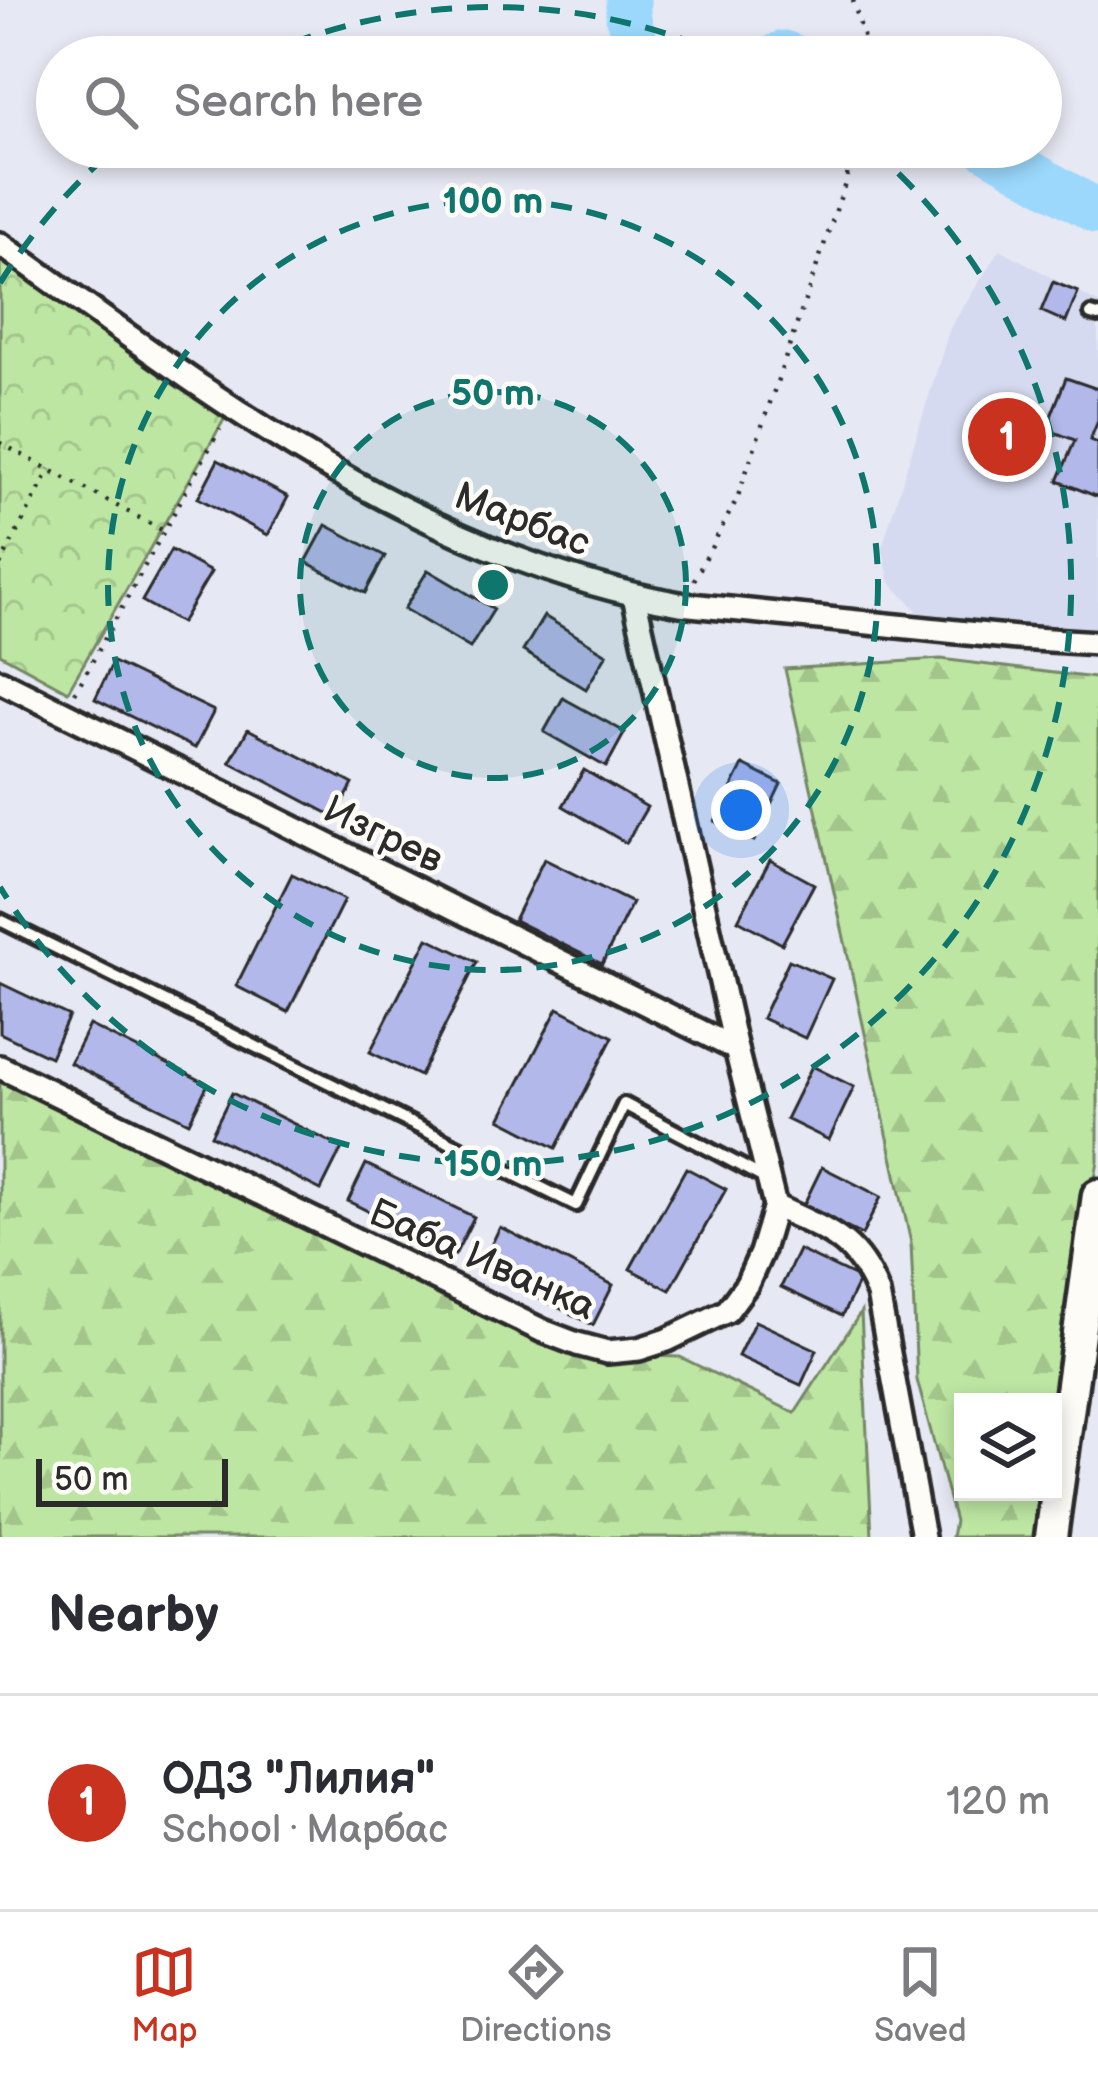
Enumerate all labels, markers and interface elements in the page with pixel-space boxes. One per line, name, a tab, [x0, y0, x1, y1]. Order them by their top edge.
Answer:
search box	[36, 36, 1062, 168]
icon: search	[78, 69, 144, 135]
text: Search here	[174, 75, 423, 130]
text: 100 m	[443, 181, 543, 224]
text: 50 m	[451, 373, 535, 416]
pin: 1	[968, 392, 1046, 482]
street label: Марбас	[448, 473, 596, 568]
centre of rings	[472, 564, 514, 606]
your location	[711, 780, 771, 840]
street label: Изгрев	[316, 786, 450, 884]
text: 150 m	[444, 1144, 542, 1187]
street label: Баба Иванка	[362, 1189, 602, 1331]
map controls	[954, 1393, 1062, 1501]
button: layers	[954, 1393, 1062, 1501]
scale bar	[36, 1453, 228, 1506]
text: 50 m	[54, 1460, 129, 1500]
text: Nearby	[48, 1585, 219, 1646]
text: ОДЗ "Лилия"	[162, 1752, 435, 1807]
text: 1	[79, 1779, 95, 1826]
text: 120 m	[946, 1779, 1050, 1826]
text: School · Марбас	[162, 1807, 448, 1854]
tab: Map	[131, 1939, 198, 2051]
tab: Directions	[460, 1939, 612, 2051]
tab: Saved	[874, 1939, 967, 2051]

